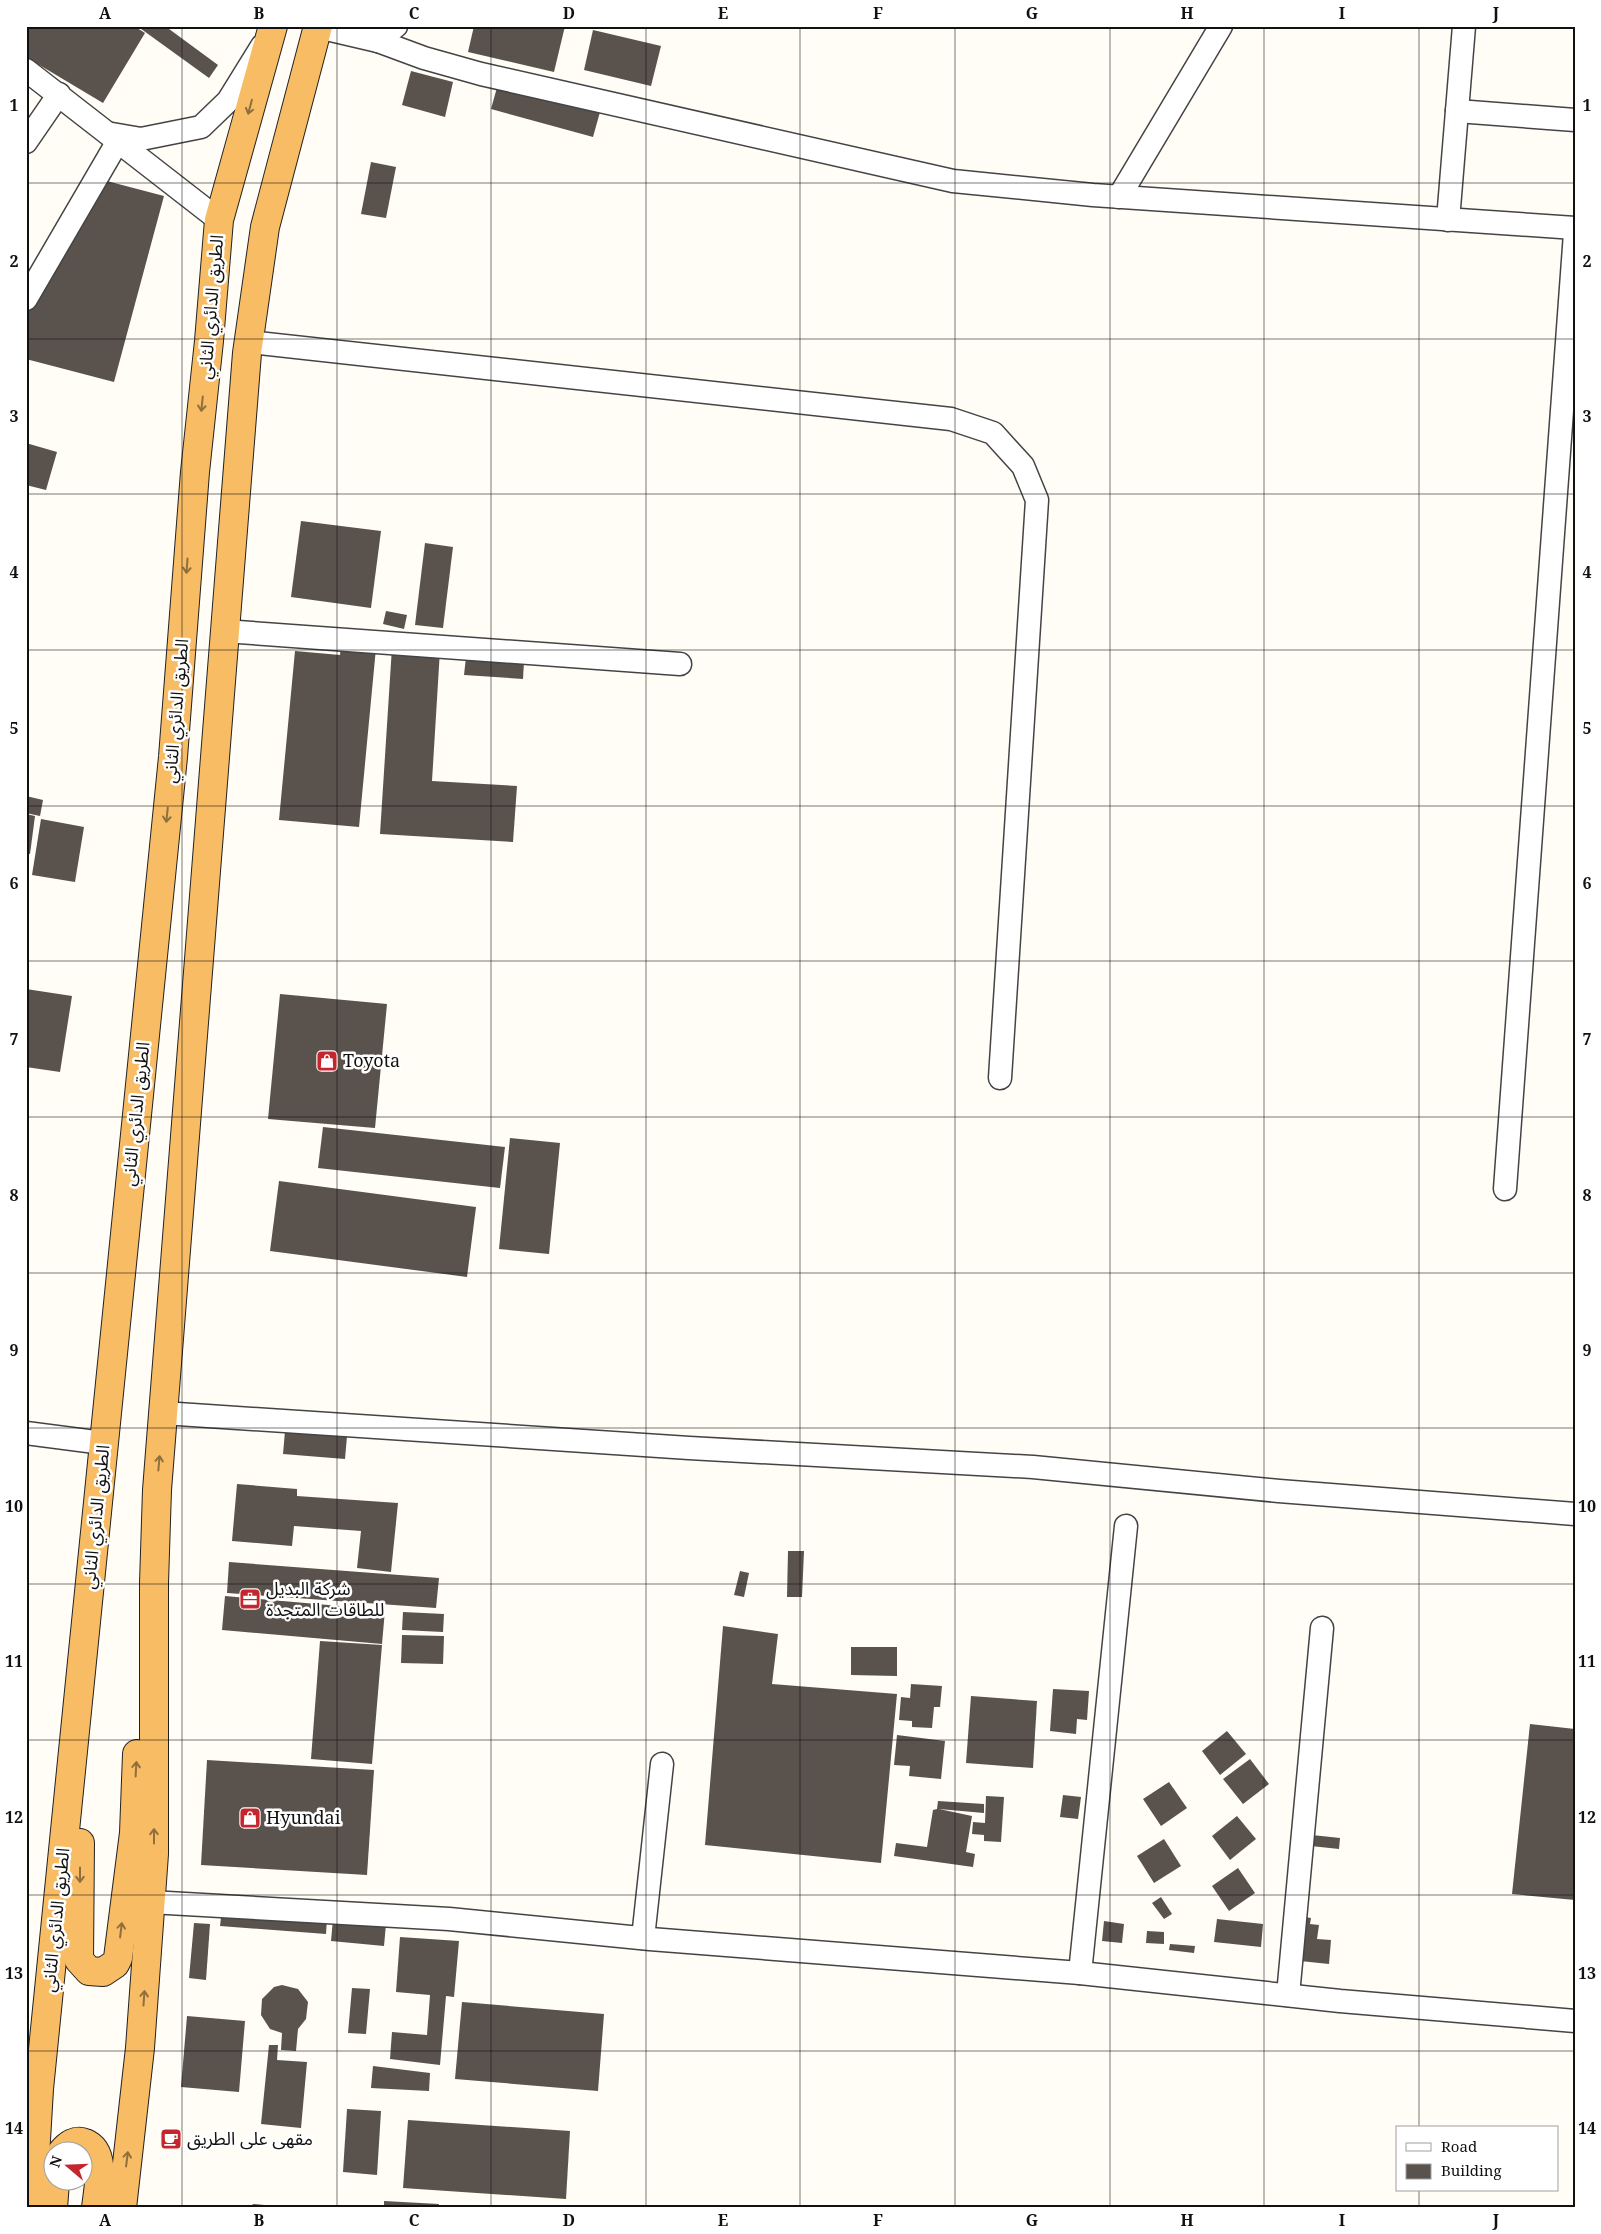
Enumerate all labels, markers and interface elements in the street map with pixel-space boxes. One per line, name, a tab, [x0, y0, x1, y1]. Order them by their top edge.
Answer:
text: A	[99, 2, 112, 24]
text: B	[254, 2, 265, 24]
text: C	[409, 2, 420, 24]
text: D	[563, 2, 575, 24]
text: E	[718, 2, 728, 24]
text: F	[873, 2, 883, 24]
text: G	[1026, 2, 1038, 24]
text: H	[1180, 2, 1194, 24]
text: I	[1339, 2, 1345, 24]
text: J	[1492, 2, 1500, 24]
text: 1	[9, 94, 19, 116]
text: 1	[1582, 94, 1592, 116]
one-way arrow	[245, 98, 255, 114]
street label: الطريق الدائري الثاني	[192, 234, 230, 380]
text: 2	[9, 250, 19, 272]
text: 2	[1582, 250, 1592, 272]
one-way arrow	[197, 396, 207, 412]
text: 3	[9, 405, 19, 427]
text: 3	[1582, 405, 1592, 427]
one-way arrow	[183, 558, 192, 574]
text: 4	[9, 561, 19, 583]
text: 4	[1582, 561, 1592, 583]
street label: الطريق الدائري الثاني	[157, 638, 195, 784]
text: 5	[9, 717, 19, 739]
text: 5	[1582, 717, 1592, 739]
one-way arrow	[162, 807, 172, 823]
text: 6	[9, 872, 19, 894]
text: 6	[1582, 872, 1592, 894]
text: 7	[9, 1028, 19, 1050]
text: 7	[1582, 1028, 1592, 1050]
street label: الطريق الدائري الثاني	[115, 1040, 157, 1188]
place label: Toyota	[343, 1048, 400, 1072]
shop icon: Toyota	[315, 1049, 339, 1073]
text: 8	[9, 1184, 19, 1206]
text: 8	[1582, 1184, 1592, 1206]
text: 9	[9, 1339, 19, 1361]
text: 9	[1582, 1339, 1592, 1361]
street label: الطريق الدائري الثاني	[75, 1443, 117, 1591]
one-way arrow	[155, 1456, 164, 1472]
text: 10	[5, 1495, 23, 1517]
text: 10	[1578, 1495, 1596, 1517]
place label: شركة البديل للطاقات المتجدة	[266, 1576, 384, 1621]
office icon: شركة البديل للطاقات المتجدة	[238, 1587, 262, 1611]
text: 11	[5, 1650, 23, 1672]
text: 11	[1578, 1650, 1596, 1672]
one-way arrow	[132, 1761, 141, 1777]
place label: Hyundai	[266, 1805, 341, 1829]
text: 12	[5, 1806, 23, 1828]
shop icon: Hyundai	[238, 1806, 262, 1830]
text: 12	[1578, 1806, 1596, 1828]
one-way arrow	[149, 1828, 159, 1844]
street label: الطريق الدائري الثاني	[35, 1846, 77, 1994]
one-way arrow	[75, 1867, 85, 1883]
one-way arrow	[116, 1923, 126, 1939]
text: 13	[5, 1962, 23, 1984]
text: 13	[1578, 1962, 1596, 1984]
one-way arrow	[139, 1990, 148, 2006]
text: 14	[5, 2117, 23, 2139]
text: 14	[1578, 2117, 1596, 2139]
place label: مقهى على الطريق	[187, 2126, 313, 2150]
legend	[1396, 2126, 1558, 2192]
cafe icon: مقهى على الطريق	[159, 2127, 183, 2151]
text: Road	[1441, 2136, 1477, 2156]
north arrow	[42, 2142, 92, 2192]
one-way arrow	[122, 2152, 132, 2168]
text: N	[44, 2153, 66, 2170]
text: Building	[1441, 2160, 1502, 2180]
text: A	[99, 2209, 112, 2231]
text: B	[254, 2209, 265, 2231]
text: C	[409, 2209, 420, 2231]
text: D	[563, 2209, 575, 2231]
text: E	[718, 2209, 728, 2231]
text: F	[873, 2209, 883, 2231]
text: G	[1026, 2209, 1038, 2231]
text: H	[1180, 2209, 1194, 2231]
text: I	[1339, 2209, 1345, 2231]
text: J	[1492, 2209, 1500, 2231]

